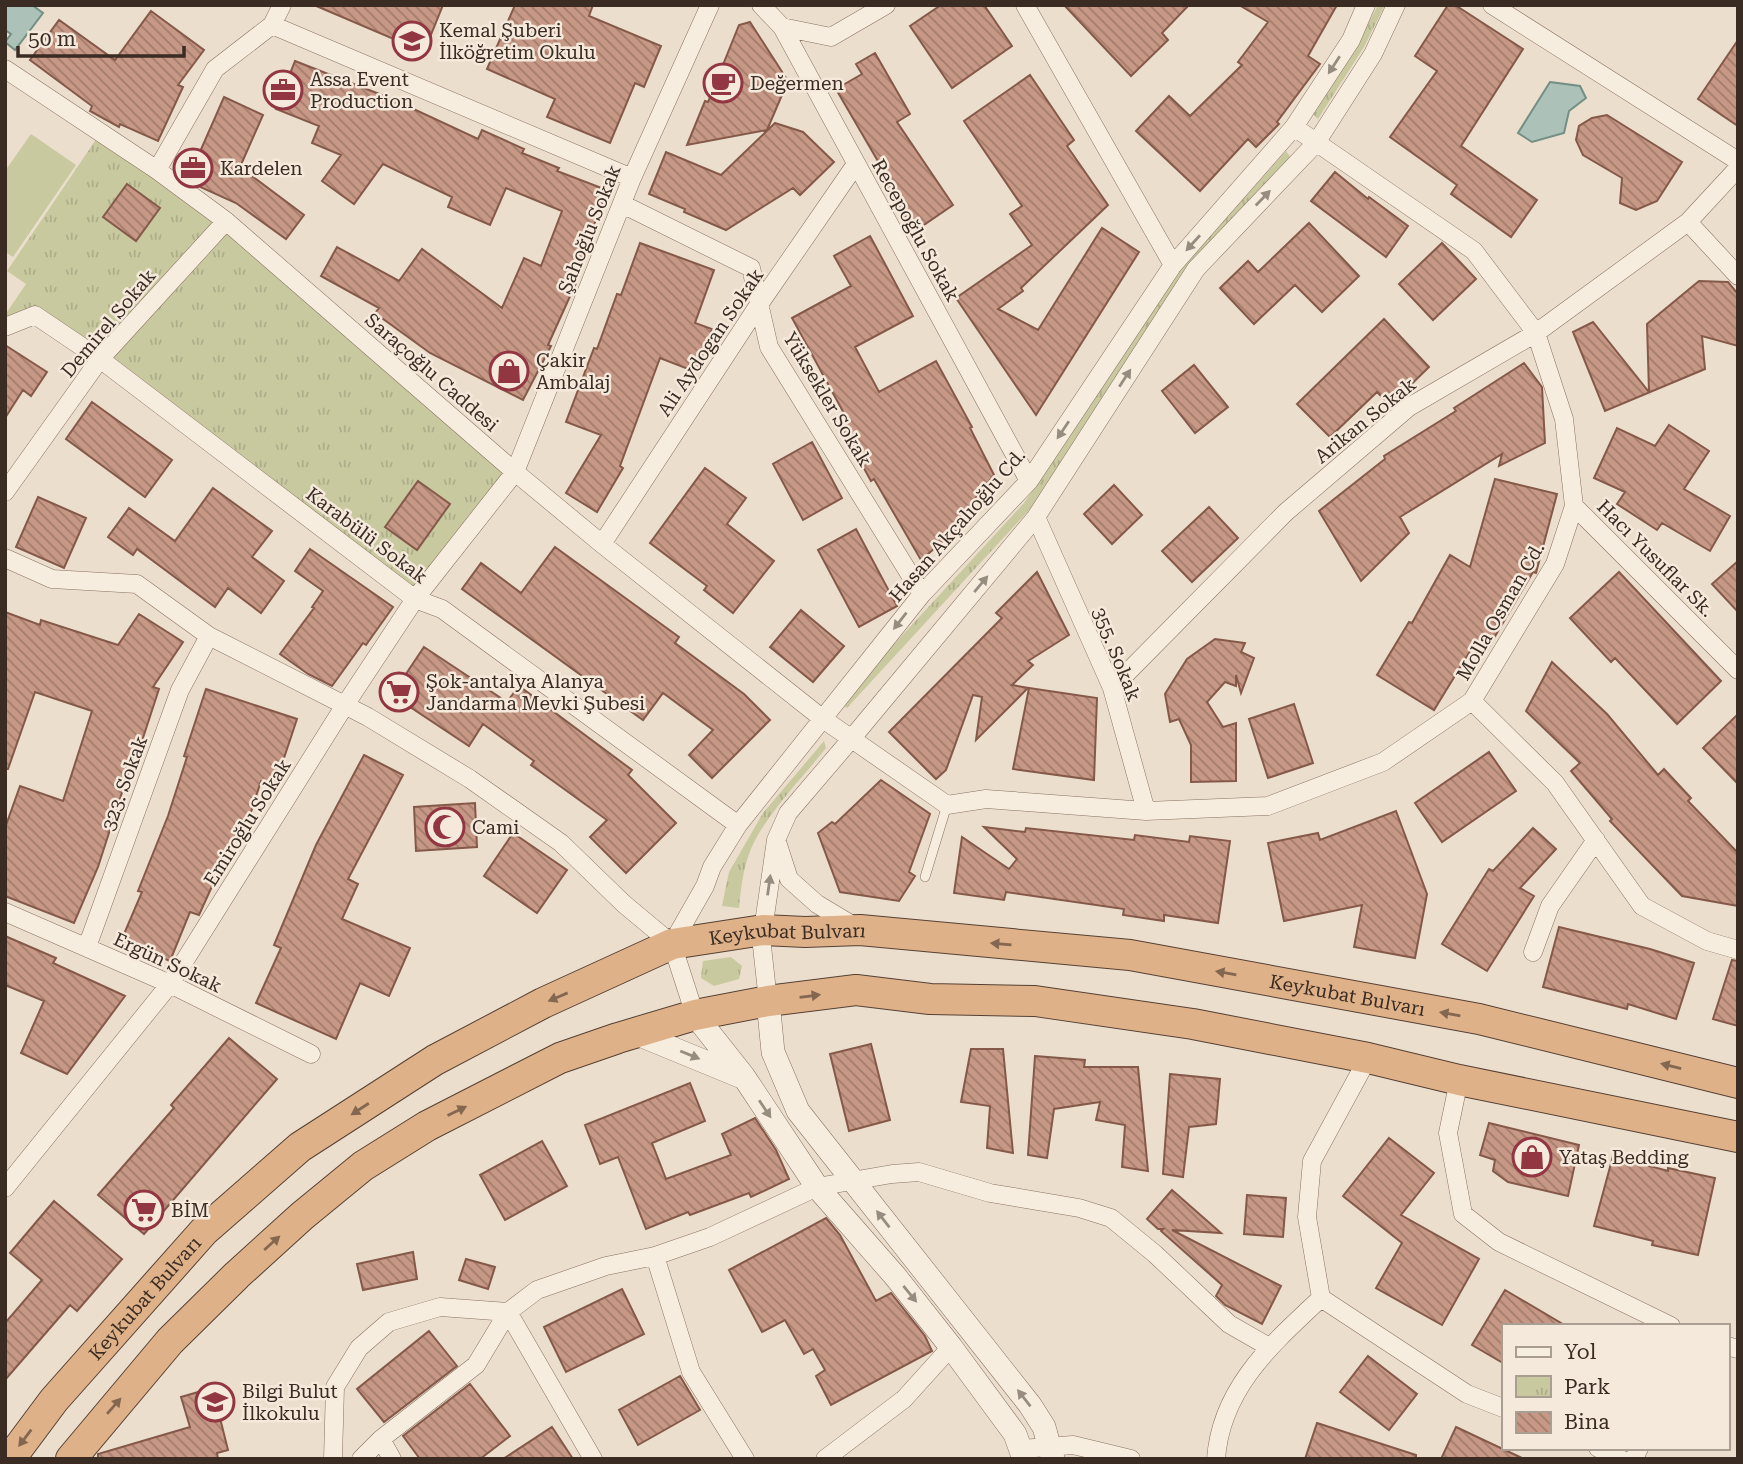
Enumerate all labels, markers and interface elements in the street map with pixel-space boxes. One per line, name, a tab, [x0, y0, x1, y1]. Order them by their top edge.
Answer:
scale bar	[18, 14, 184, 58]
place label: Kemal Şuberi İlköğretim Okulu	[439, 19, 596, 64]
school or university icon: Kemal Şuberi İlköğretim Okulu	[391, 20, 433, 62]
text: 50 m	[28, 27, 76, 51]
one-way arrow	[1328, 56, 1341, 75]
cafe icon: Değermen	[702, 62, 744, 104]
place label: Assa Event Production	[310, 68, 413, 113]
office icon: Assa Event Production	[262, 69, 304, 111]
place label: Değermen	[750, 72, 844, 95]
office icon: Kardelen	[172, 147, 214, 189]
street label: Recepoğlu Sokak	[867, 155, 964, 306]
place label: Kardelen	[220, 157, 302, 180]
street label: Şahoğlu Sokak	[553, 161, 626, 297]
one-way arrow	[1255, 190, 1271, 207]
one-way arrow	[1185, 234, 1201, 252]
street label: Demirel Sokak	[56, 264, 160, 382]
street label: Ali Aydogan Sokak	[653, 264, 768, 420]
street label: Saraçoğlu Caddesi	[360, 308, 503, 437]
street label: Yüksekler Sokak	[778, 328, 877, 471]
place label: Çakir Ambalaj	[536, 349, 611, 394]
shop icon: Çakir Ambalaj	[488, 350, 530, 392]
one-way arrow	[1119, 368, 1132, 388]
street label: Arikan Sokak	[1310, 373, 1421, 468]
one-way arrow	[1057, 420, 1070, 439]
street label: Hasan Akçalıoğlu Cd.	[884, 444, 1030, 607]
street label: Karabülü Sokak	[302, 482, 432, 588]
street label: Hacı Yusuflar Sk.	[1592, 495, 1719, 622]
street label: Molla Osman Cd.	[1451, 538, 1549, 685]
one-way arrow	[973, 575, 988, 593]
street label: 355. Sokak	[1087, 604, 1146, 704]
one-way arrow	[894, 612, 908, 630]
place label: Şok-antalya Alanya Jandarma Mevki Şubesi	[426, 670, 645, 715]
supermarket icon: Şok-antalya Alanya Jandarma Mevki Şubesi	[378, 671, 420, 713]
street label: 323. Sokak	[97, 733, 152, 834]
street label: Emiroğlu Sokak	[199, 754, 296, 890]
mosque icon: Cami	[424, 806, 466, 848]
place label: Cami	[472, 816, 519, 839]
one-way arrow	[764, 874, 775, 896]
street label: Keykubat Bulvarı	[707, 919, 867, 950]
street label: Ergün Sokak	[110, 927, 226, 998]
one-way arrow	[990, 938, 1012, 949]
one-way arrow	[1215, 967, 1237, 978]
street label: Keykubat Bulvarı	[1268, 970, 1427, 1021]
one-way arrow	[799, 991, 821, 1002]
one-way arrow	[547, 992, 568, 1003]
one-way arrow	[1439, 1008, 1461, 1019]
one-way arrow	[679, 1050, 700, 1061]
one-way arrow	[1660, 1060, 1682, 1071]
one-way arrow	[758, 1100, 772, 1118]
one-way arrow	[350, 1102, 370, 1115]
one-way arrow	[447, 1106, 467, 1117]
shop icon: Yataş Bedding	[1511, 1136, 1553, 1178]
place label: Yataş Bedding	[1559, 1146, 1689, 1169]
supermarket icon: BİM	[123, 1189, 165, 1231]
place label: BİM	[171, 1199, 209, 1222]
one-way arrow	[876, 1211, 891, 1229]
street label: Keykubat Bulvarı	[84, 1232, 206, 1365]
one-way arrow	[263, 1235, 280, 1251]
one-way arrow	[902, 1285, 917, 1303]
legend	[1502, 1324, 1729, 1450]
text: Yol	[1564, 1340, 1597, 1364]
text: Park	[1564, 1375, 1610, 1399]
place label: Bilgi Bulut İlkokulu	[242, 1380, 338, 1425]
school or university icon: Bilgi Bulut İlkokulu	[194, 1381, 236, 1423]
one-way arrow	[1018, 1389, 1032, 1407]
one-way arrow	[106, 1397, 122, 1415]
text: Bina	[1564, 1410, 1610, 1434]
one-way arrow	[18, 1429, 33, 1447]

